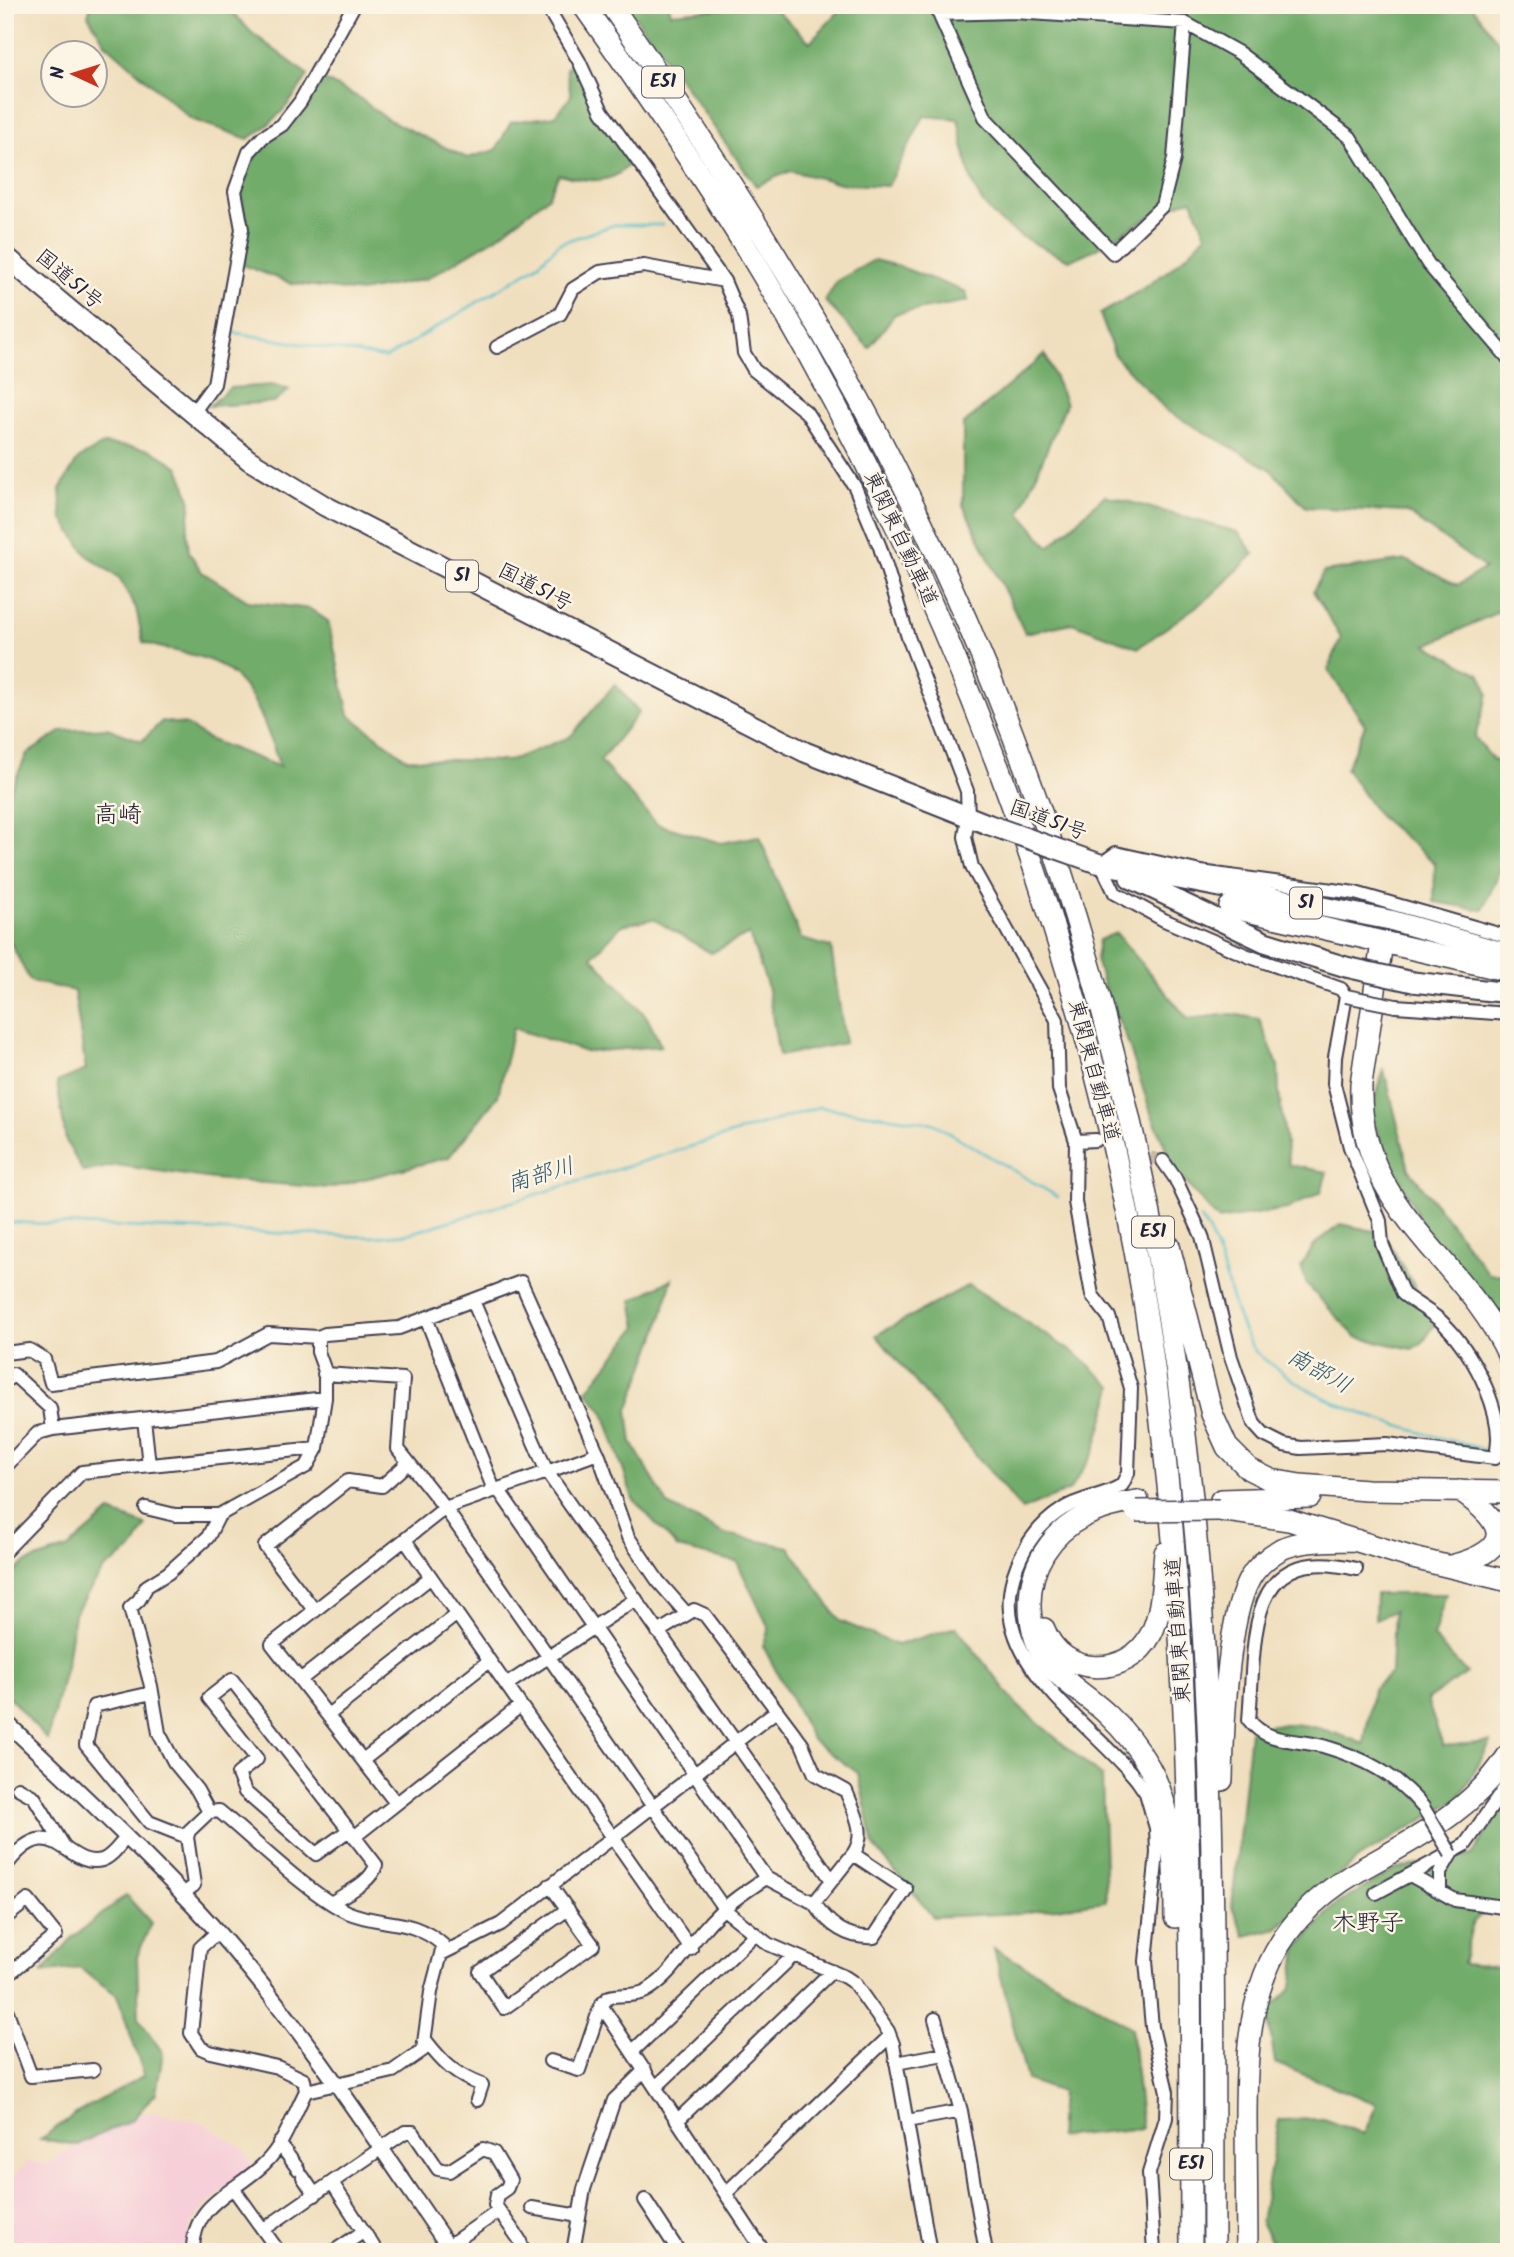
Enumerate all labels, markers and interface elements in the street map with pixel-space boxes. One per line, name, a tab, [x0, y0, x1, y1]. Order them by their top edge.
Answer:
north arrow	[38, 38, 108, 108]
text: N	[44, 66, 74, 80]
road number: E51	[642, 66, 684, 97]
street label: 国道51号	[27, 241, 111, 319]
street label: 東関東自動車道	[854, 465, 946, 613]
street label: 国道51号	[491, 555, 579, 621]
road number: 51	[446, 561, 478, 592]
street label: 国道51号	[1004, 792, 1092, 850]
district label: 高崎	[94, 796, 142, 835]
road number: 51	[1290, 888, 1322, 918]
street label: 東関東自動車道	[1058, 996, 1128, 1146]
water label: 南部川	[503, 1149, 579, 1203]
road number: E51	[1132, 1216, 1174, 1248]
water label: 南部川	[1280, 1340, 1358, 1404]
street label: 東関東自動車道	[1157, 1556, 1201, 1704]
district label: 木野子	[1332, 1904, 1404, 1943]
road number: E51	[1170, 2148, 1212, 2180]

